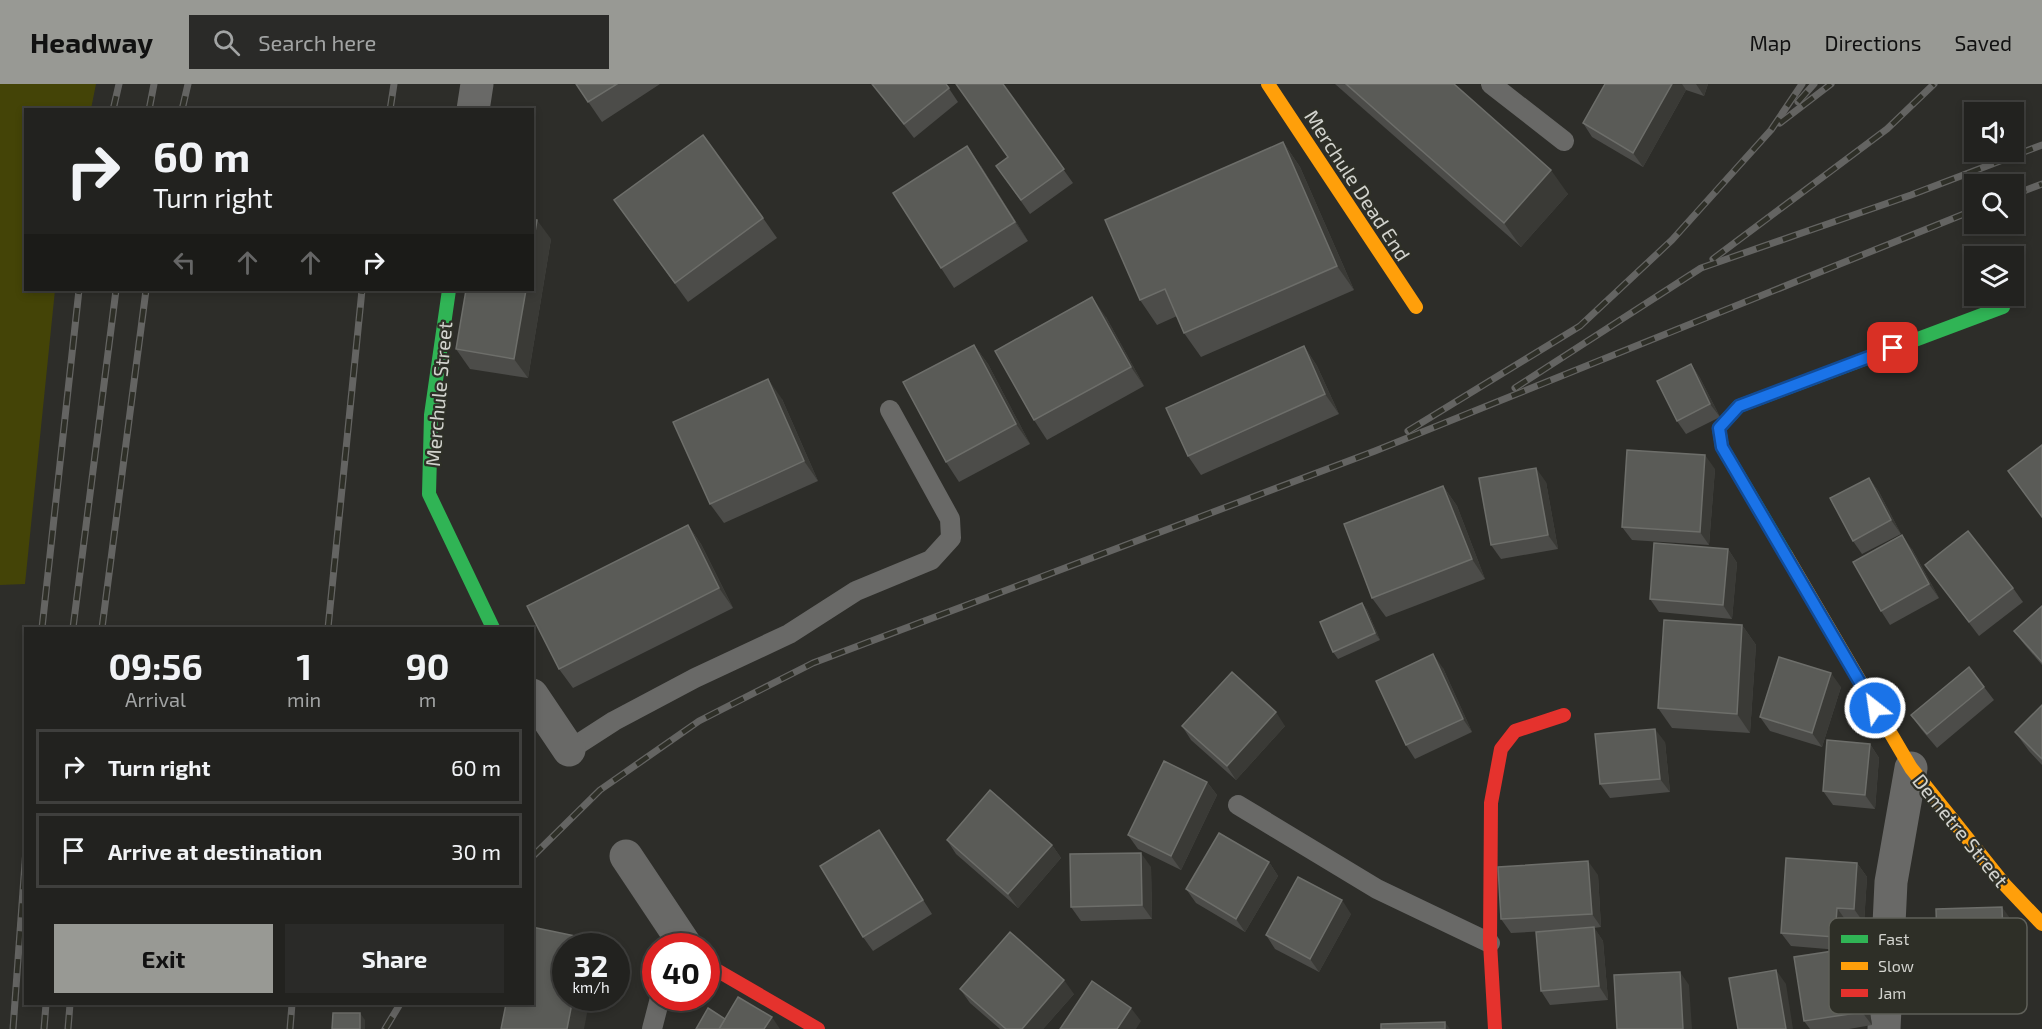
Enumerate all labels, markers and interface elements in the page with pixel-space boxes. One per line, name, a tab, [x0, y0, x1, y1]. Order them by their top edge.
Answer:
search box	[189, 15, 609, 69]
text: Headway	[30, 25, 153, 59]
icon: search	[210, 26, 243, 59]
text: Search here	[258, 29, 376, 55]
text: Map	[1749, 30, 1792, 55]
text: Directions	[1825, 30, 1921, 55]
text: Saved	[1954, 30, 2012, 55]
map controls	[1964, 102, 2024, 306]
button: sound	[1964, 102, 2024, 162]
street label: Merchule Dead End	[1300, 105, 1416, 265]
text: 60 m	[153, 130, 250, 180]
icon: right	[54, 132, 132, 210]
button: search	[1964, 174, 2024, 234]
text: Turn right	[153, 181, 273, 213]
icon: left	[168, 246, 201, 279]
icon: ahead	[231, 246, 264, 279]
icon: ahead	[294, 246, 327, 279]
icon: right	[357, 246, 390, 279]
button: layers	[1964, 246, 2024, 306]
street label: Merchule Street	[420, 320, 456, 468]
pin	[1867, 322, 1918, 373]
icon: arrive	[1876, 331, 1909, 364]
text: 09:56	[108, 644, 203, 687]
text: 1	[296, 644, 312, 687]
text: 90	[406, 644, 450, 687]
position arrow	[1843, 676, 1907, 740]
text: Arrival	[125, 687, 186, 711]
text: min	[287, 687, 321, 711]
text: m	[419, 687, 436, 711]
icon: right	[57, 750, 90, 783]
text: Turn right	[108, 754, 210, 780]
text: 60 m	[451, 754, 501, 780]
street label: Demetre Street	[1908, 769, 2014, 892]
icon: arrive	[57, 834, 90, 867]
text: Arrive at destination	[108, 838, 322, 864]
text: 30 m	[451, 838, 501, 864]
legend	[1829, 918, 2027, 1014]
button: Exit	[54, 924, 273, 993]
button: Share	[285, 924, 504, 993]
text: Fast	[1878, 929, 1909, 948]
speed limit sign: 40	[642, 933, 720, 1011]
text: 32	[574, 947, 608, 983]
text: Slow	[1878, 956, 1914, 975]
text: km/h	[572, 978, 610, 996]
text: Jam	[1878, 983, 1906, 1002]

